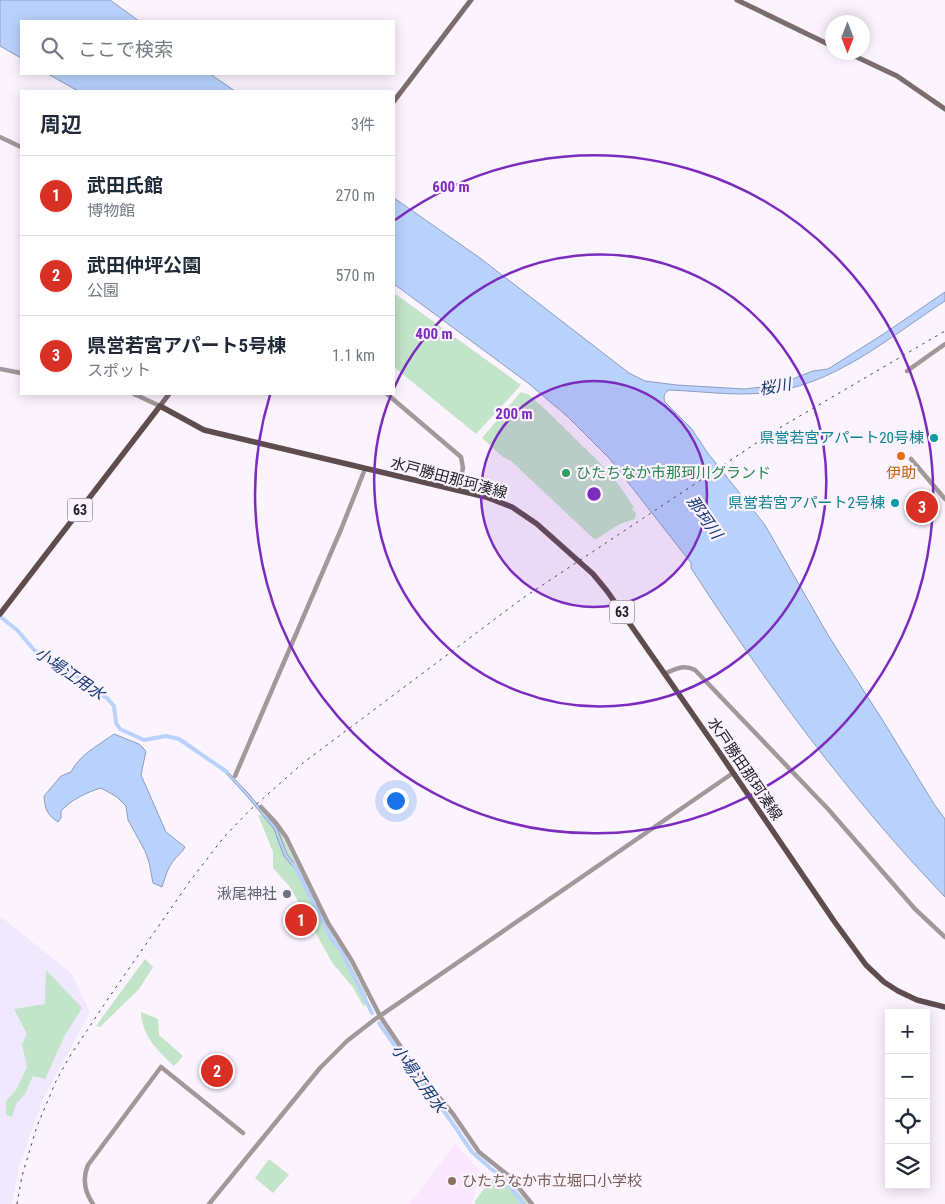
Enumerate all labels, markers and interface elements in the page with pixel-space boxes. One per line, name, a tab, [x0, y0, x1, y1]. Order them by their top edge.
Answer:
north arrow	[825, 15, 870, 60]
search box	[20, 20, 395, 75]
icon: search	[38, 34, 66, 62]
text: ここで検索	[78, 38, 173, 61]
text: 周辺	[40, 113, 82, 137]
text: 3件	[351, 115, 375, 134]
text: 武田氏館	[87, 174, 163, 197]
text: 600 m	[432, 178, 470, 196]
text: 1	[52, 186, 60, 205]
text: 270 m	[336, 186, 375, 205]
text: 博物館	[87, 201, 135, 220]
text: 武田仲坪公園	[87, 254, 201, 277]
text: 2	[52, 266, 60, 285]
text: 570 m	[336, 266, 375, 285]
text: 公園	[87, 281, 119, 300]
text: 400 m	[415, 325, 453, 343]
text: 県営若宮アパート5号棟	[87, 334, 286, 357]
text: 3	[52, 346, 60, 365]
text: 1.1 km	[332, 346, 375, 365]
text: スポット	[87, 361, 151, 380]
water label: 桜川	[758, 374, 794, 399]
text: 200 m	[495, 405, 533, 423]
place label: 県営若宮アパート20号棟	[759, 429, 924, 447]
marker: 県営若宮アパート20号棟	[928, 432, 940, 444]
marker: 伊助	[895, 450, 907, 462]
street label: 水戸勝田那珂湊線	[389, 454, 509, 502]
place label: ひたちなか市那珂川グランド	[576, 464, 771, 482]
place label: 伊助	[886, 464, 916, 482]
marker: ひたちなか市那珂川グランド	[560, 467, 572, 479]
centre of rings	[585, 485, 603, 503]
pin: 3	[906, 488, 938, 526]
water label: 那珂川	[683, 492, 727, 544]
place label: 県営若宮アパート2号棟	[728, 494, 885, 512]
marker: 県営若宮アパート2号棟	[889, 497, 901, 509]
road number: 63	[68, 498, 92, 522]
road number: 63	[610, 600, 634, 624]
water label: 小場江用水	[31, 643, 110, 705]
street label: 水戸勝田那珂湊線	[704, 714, 786, 824]
your location	[383, 788, 409, 814]
place label: 湫尾神社	[217, 885, 277, 903]
marker: 湫尾神社	[281, 888, 293, 900]
pin: 1	[285, 901, 317, 939]
map controls	[885, 1009, 930, 1189]
button: +	[885, 1009, 930, 1054]
water label: 小場江用水	[387, 1040, 451, 1118]
pin: 2	[201, 1052, 233, 1090]
button: −	[885, 1054, 930, 1099]
button: locate	[885, 1099, 930, 1144]
button: layers	[885, 1144, 930, 1189]
place label: ひたちなか市立堀口小学校	[462, 1172, 642, 1190]
marker: ひたちなか市立堀口小学校	[446, 1175, 458, 1187]

